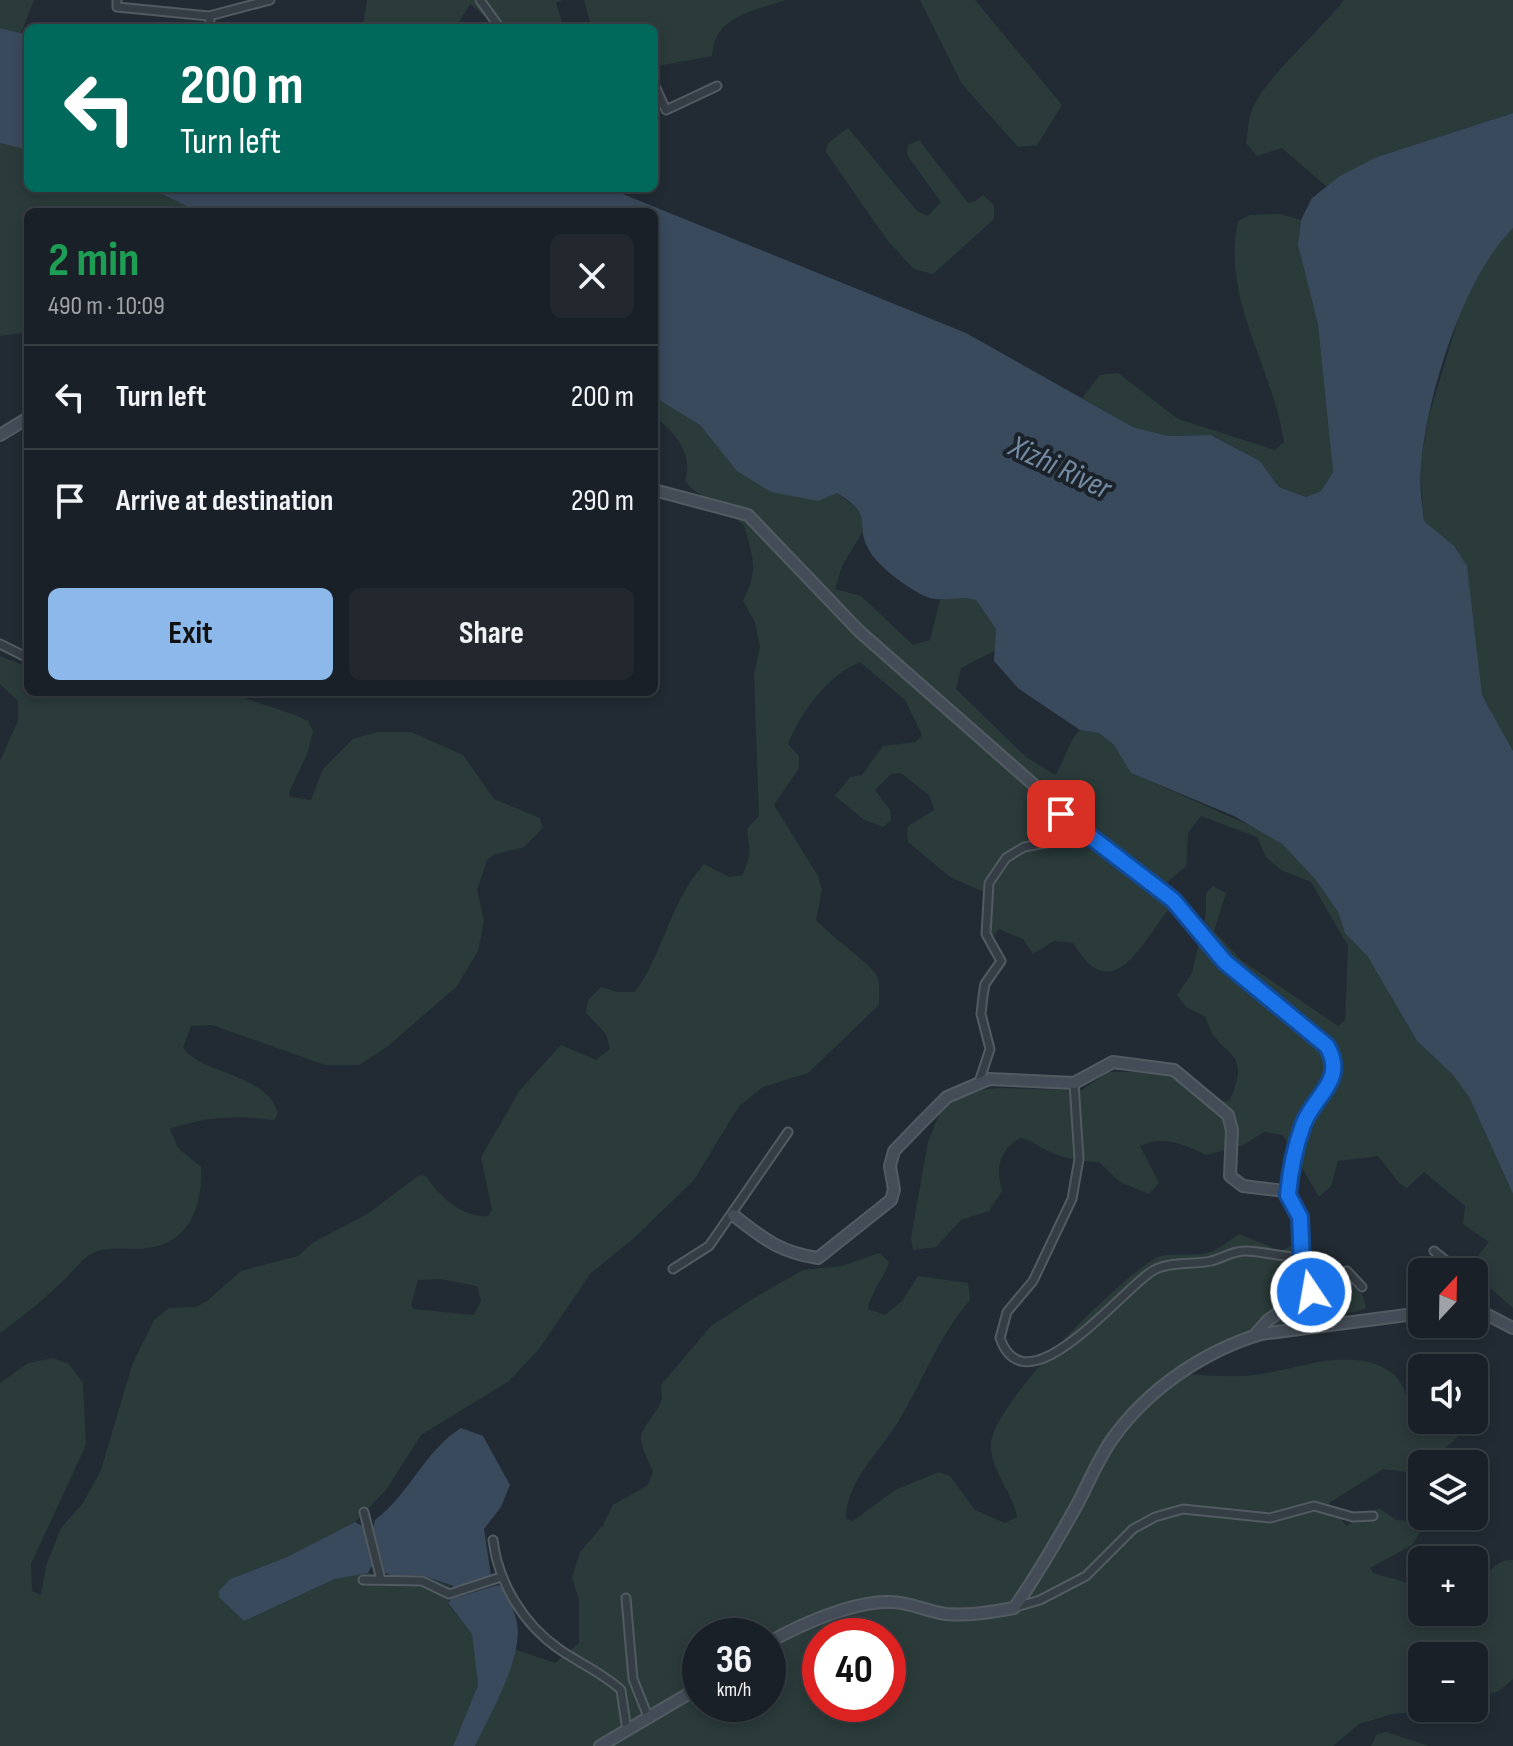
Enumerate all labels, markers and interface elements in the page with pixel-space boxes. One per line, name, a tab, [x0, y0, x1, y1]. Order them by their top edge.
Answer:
text: 200 m	[180, 53, 304, 120]
icon: left	[48, 56, 152, 160]
text: Turn left	[180, 121, 281, 164]
text: 2 min	[48, 232, 139, 289]
button: close	[550, 234, 634, 318]
text: 490 m · 10:09	[48, 291, 165, 322]
icon: left	[48, 375, 92, 419]
text: Turn left	[116, 379, 206, 415]
text: 200 m	[571, 379, 634, 415]
water label: Xizhi River	[1002, 427, 1118, 509]
icon: arrive	[48, 479, 92, 523]
text: Arrive at destination	[116, 483, 333, 519]
text: 290 m	[571, 483, 634, 519]
button: Exit	[48, 588, 333, 680]
button: Share	[349, 588, 634, 680]
pin	[1027, 780, 1095, 848]
icon: arrive	[1039, 792, 1083, 836]
position arrow	[1269, 1250, 1353, 1334]
north arrow	[1408, 1258, 1488, 1338]
map controls	[1408, 1258, 1488, 1722]
button: sound	[1408, 1354, 1488, 1434]
button: layers	[1408, 1450, 1488, 1530]
button: +	[1408, 1546, 1488, 1626]
speed limit sign: 40	[802, 1618, 906, 1722]
text: 36	[716, 1636, 752, 1684]
button: −	[1408, 1642, 1488, 1722]
text: km/h	[717, 1678, 751, 1702]

